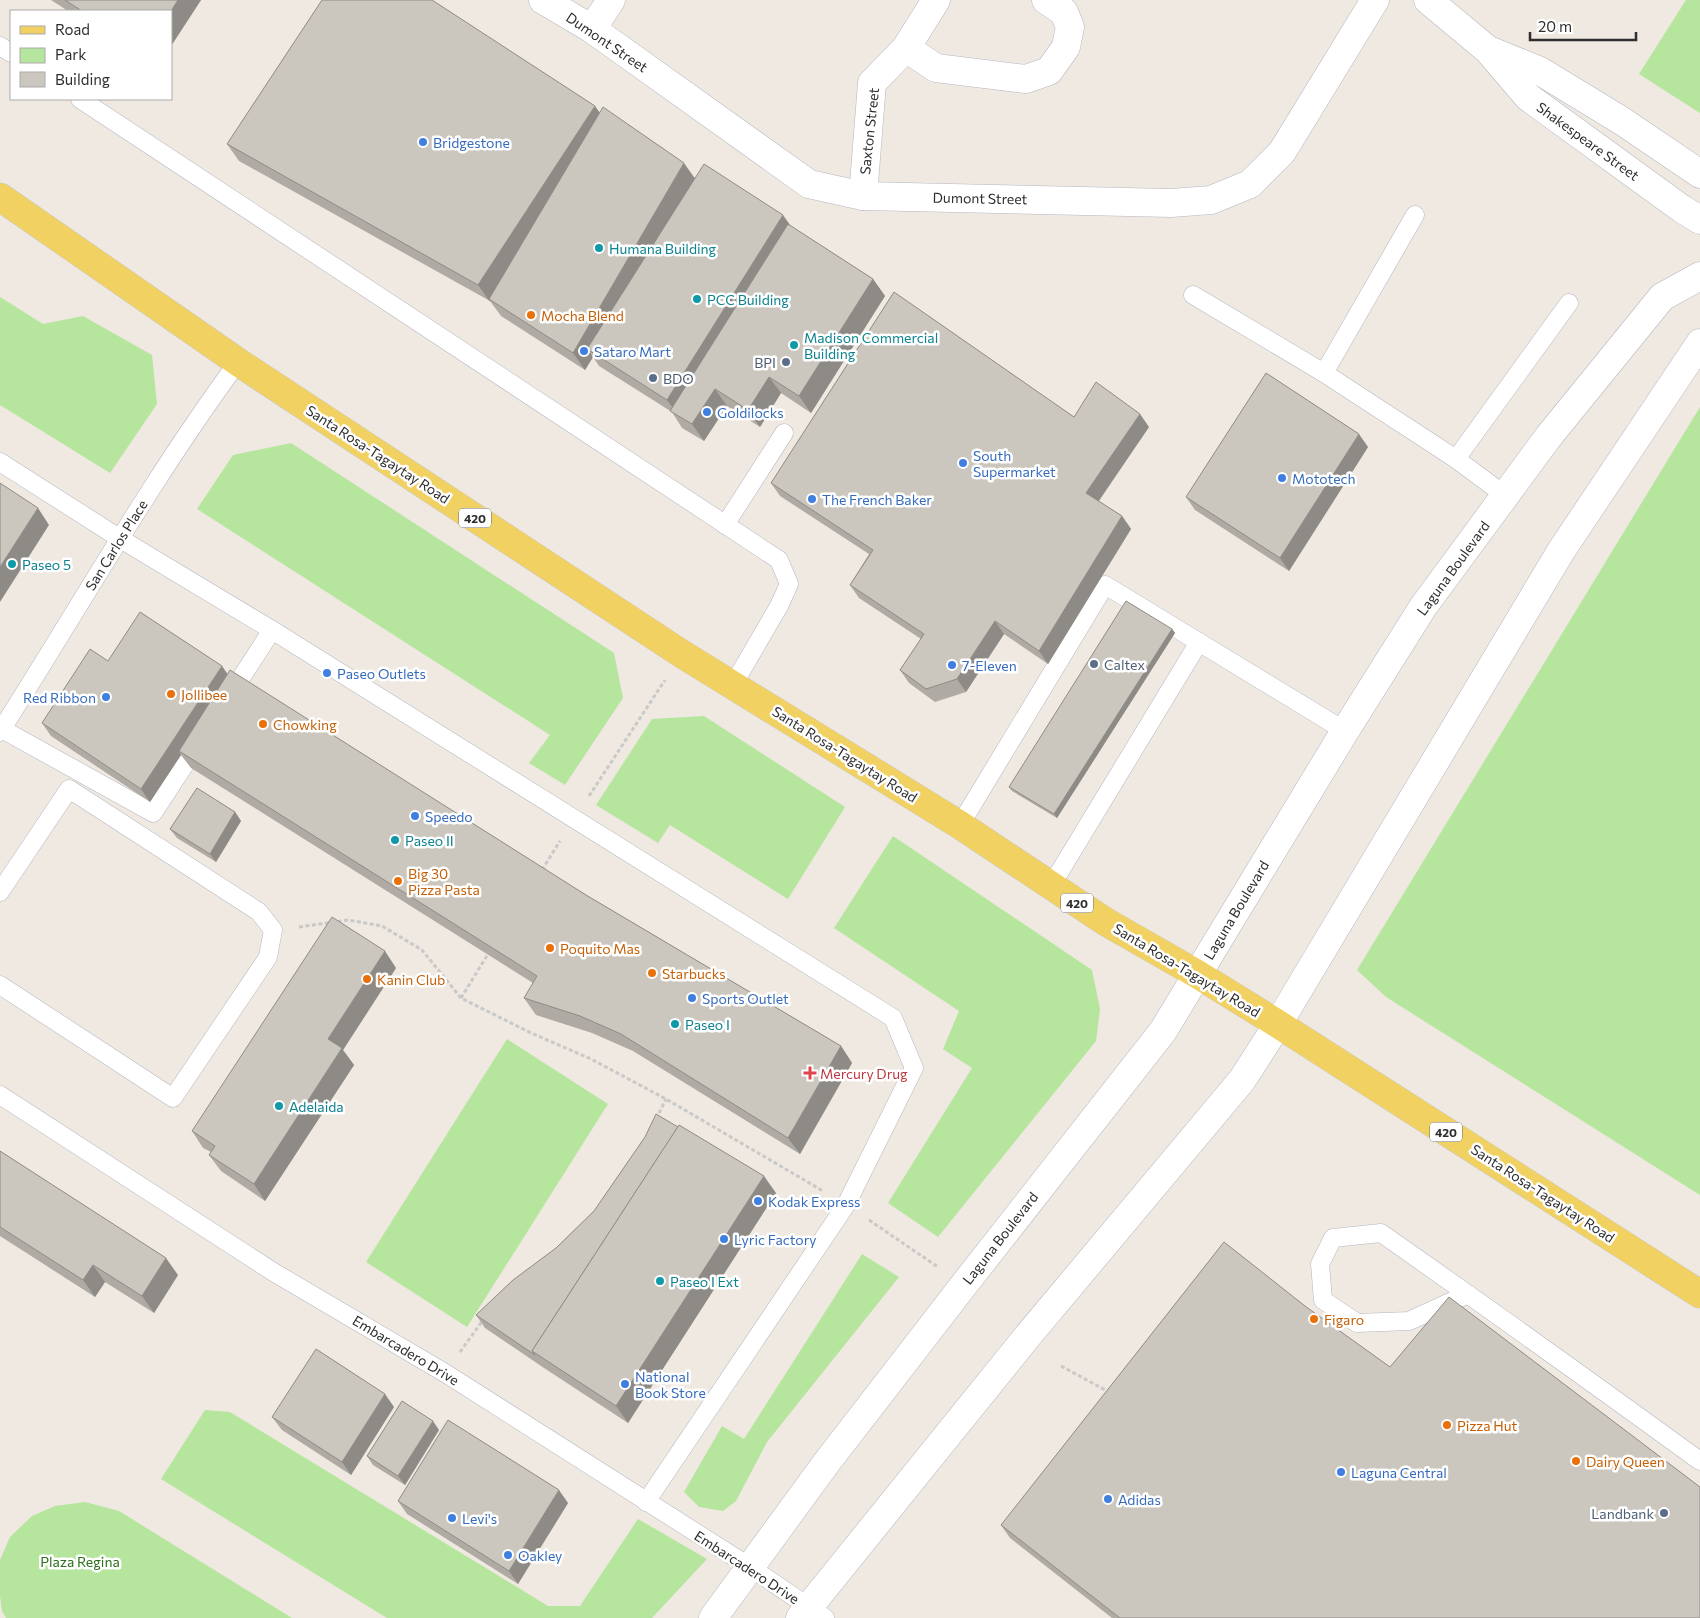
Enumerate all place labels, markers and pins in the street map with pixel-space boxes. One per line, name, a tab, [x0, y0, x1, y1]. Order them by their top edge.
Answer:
place label: Bridgestone	[433, 134, 510, 151]
marker: Bridgestone	[417, 136, 429, 148]
place label: Humana Building	[609, 240, 717, 257]
marker: Humana Building	[593, 242, 605, 254]
place label: PCC Building	[707, 291, 789, 308]
marker: PCC Building	[691, 293, 703, 305]
place label: Mocha Blend	[541, 307, 624, 324]
marker: Mocha Blend	[525, 309, 537, 321]
place label: Madison Commercial Building	[804, 329, 938, 362]
marker: Madison Commercial Building	[788, 339, 800, 351]
place label: Sataro Mart	[594, 343, 671, 360]
marker: Sataro Mart	[578, 345, 590, 357]
place label: BPI	[754, 354, 776, 371]
marker: BPI	[780, 356, 792, 368]
place label: BDO	[663, 370, 694, 387]
marker: BDO	[647, 372, 659, 384]
place label: Goldilocks	[717, 404, 784, 421]
marker: Goldilocks	[701, 406, 713, 418]
place label: South Supermarket	[973, 447, 1056, 480]
marker: South Supermarket	[957, 457, 969, 469]
place label: Mototech	[1292, 470, 1356, 487]
marker: Mototech	[1276, 472, 1288, 484]
place label: The French Baker	[822, 491, 932, 508]
marker: The French Baker	[806, 493, 818, 505]
place label: Paseo 5	[22, 556, 71, 573]
marker: Paseo 5	[6, 558, 18, 570]
place label: Caltex	[1104, 656, 1145, 673]
place label: 7-Eleven	[962, 657, 1017, 674]
marker: Caltex	[1088, 658, 1100, 670]
marker: 7-Eleven	[946, 659, 958, 671]
place label: Paseo Outlets	[337, 665, 426, 682]
marker: Paseo Outlets	[321, 667, 333, 679]
place label: Jollibee	[181, 686, 227, 703]
marker: Jollibee	[165, 688, 177, 700]
place label: Red Ribbon	[23, 689, 96, 706]
marker: Red Ribbon	[100, 691, 112, 703]
place label: Chowking	[273, 716, 337, 733]
marker: Chowking	[257, 718, 269, 730]
place label: Speedo	[425, 808, 473, 825]
marker: Speedo	[409, 810, 421, 822]
place label: Paseo II	[405, 832, 454, 849]
marker: Paseo II	[389, 834, 401, 846]
place label: Big 30 Pizza Pasta	[408, 865, 480, 898]
marker: Big 30 Pizza Pasta	[392, 875, 404, 887]
place label: Poquito Mas	[560, 940, 640, 957]
marker: Poquito Mas	[544, 942, 556, 954]
place label: Starbucks	[662, 965, 726, 982]
marker: Starbucks	[646, 967, 658, 979]
place label: Kanin Club	[377, 971, 445, 988]
marker: Kanin Club	[361, 973, 373, 985]
place label: Sports Outlet	[702, 990, 789, 1007]
marker: Sports Outlet	[686, 992, 698, 1004]
place label: Paseo I	[685, 1016, 730, 1033]
marker: Paseo I	[669, 1018, 681, 1030]
place label: Mercury Drug	[820, 1065, 908, 1082]
marker: Mercury Drug	[804, 1067, 816, 1079]
place label: Adelaida	[289, 1098, 344, 1115]
marker: Adelaida	[273, 1100, 285, 1112]
place label: Kodak Express	[768, 1193, 860, 1210]
marker: Kodak Express	[752, 1195, 764, 1207]
place label: Lyric Factory	[734, 1231, 817, 1248]
marker: Lyric Factory	[718, 1233, 730, 1245]
place label: Paseo I Ext	[670, 1273, 739, 1290]
marker: Paseo I Ext	[654, 1275, 666, 1287]
place label: Figaro	[1324, 1311, 1364, 1328]
marker: Figaro	[1308, 1313, 1320, 1325]
place label: National Book Store	[635, 1368, 706, 1401]
marker: National Book Store	[619, 1378, 631, 1390]
place label: Pizza Hut	[1457, 1417, 1518, 1434]
marker: Pizza Hut	[1441, 1419, 1453, 1431]
place label: Dairy Queen	[1586, 1453, 1665, 1470]
marker: Dairy Queen	[1570, 1455, 1582, 1467]
place label: Laguna Central	[1351, 1464, 1447, 1481]
marker: Laguna Central	[1335, 1466, 1347, 1478]
place label: Adidas	[1118, 1491, 1161, 1508]
marker: Adidas	[1102, 1493, 1114, 1505]
place label: Landbank	[1591, 1505, 1654, 1522]
marker: Landbank	[1658, 1507, 1670, 1519]
place label: Levi's	[462, 1510, 497, 1527]
marker: Levi's	[446, 1512, 458, 1524]
place label: Oakley	[518, 1547, 562, 1564]
marker: Oakley	[502, 1549, 514, 1561]

